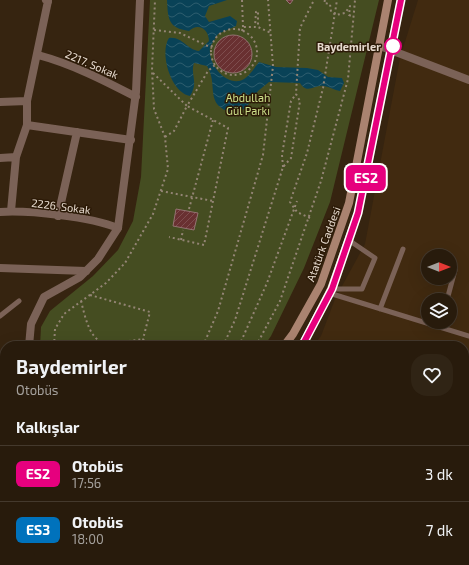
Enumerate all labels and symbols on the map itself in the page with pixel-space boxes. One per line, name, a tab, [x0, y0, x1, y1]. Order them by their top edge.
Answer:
marker: Baydemirler	[384, 37, 402, 55]
place label: Baydemirler	[317, 40, 381, 54]
street label: 2217. Sokak	[63, 47, 121, 81]
park label: Abdullah Gül Parkı	[226, 91, 270, 117]
line badge: ES2	[343, 165, 389, 191]
street label: 2226. Sokak	[31, 196, 92, 216]
street label: Atatürk Caddesi	[303, 205, 343, 283]
north arrow	[421, 249, 457, 285]

